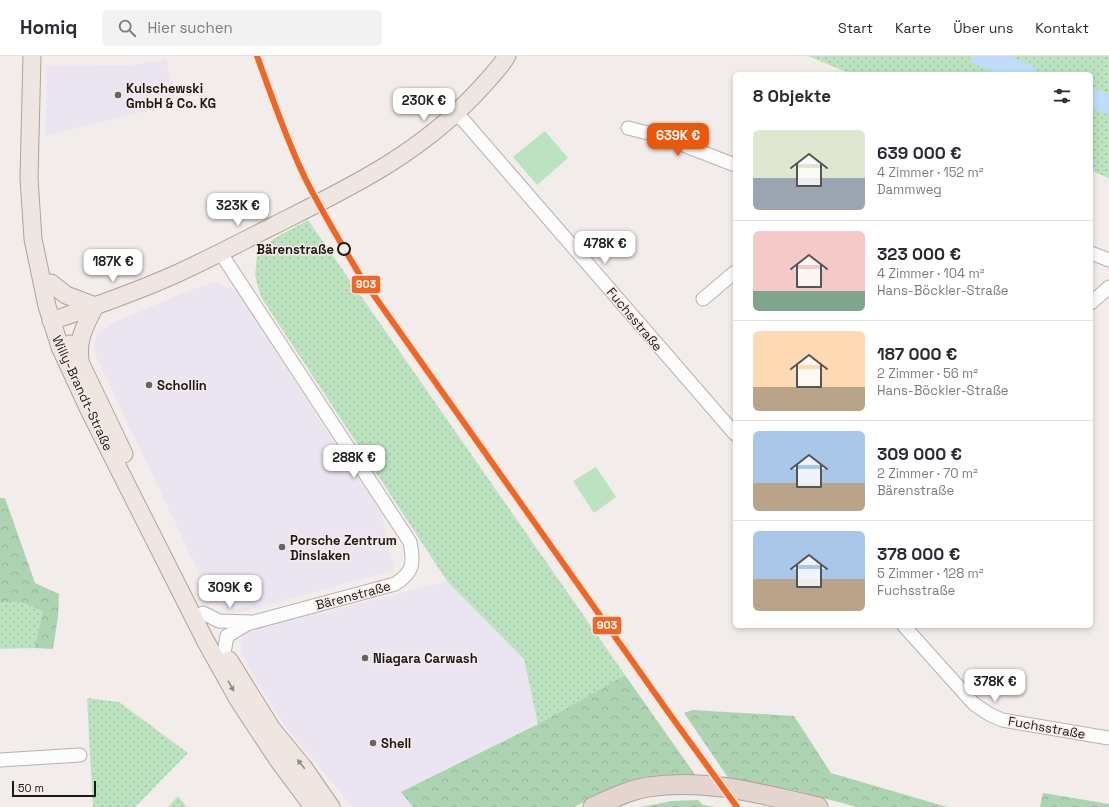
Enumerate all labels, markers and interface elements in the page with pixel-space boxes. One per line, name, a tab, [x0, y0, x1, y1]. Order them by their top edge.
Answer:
search box	[102, 10, 382, 46]
text: Homiq	[20, 15, 78, 40]
icon: search	[116, 17, 138, 39]
text: Hier suchen	[148, 18, 233, 37]
text: Start	[838, 19, 873, 37]
text: Karte	[895, 19, 931, 37]
text: Über uns	[953, 19, 1013, 37]
text: Kontakt	[1035, 19, 1089, 37]
place label: Kulschewski GmbH & Co. KG	[126, 80, 216, 112]
text: 8 Objekte	[753, 85, 831, 107]
icon: filters	[1051, 85, 1073, 107]
pin: 230K €	[391, 88, 457, 122]
marker: Kulschewski GmbH & Co. KG	[113, 90, 123, 100]
text: 230K €	[402, 92, 446, 109]
pin: 639K €	[645, 123, 711, 157]
text: 639K €	[656, 127, 700, 144]
text: 639 000 €	[877, 142, 962, 164]
icon: home	[785, 146, 833, 194]
text: 4 Zimmer · 152 m²	[877, 164, 983, 181]
text: Dammweg	[877, 181, 942, 198]
pin: 323K €	[205, 193, 271, 227]
text: 323K €	[216, 197, 260, 214]
pin: 478K €	[572, 231, 638, 265]
text: 478K €	[584, 235, 626, 252]
place label: Bärenstraße	[256, 241, 334, 258]
marker: Bärenstraße	[337, 242, 351, 256]
text: 323 000 €	[877, 243, 961, 265]
icon: home	[785, 247, 833, 295]
pin: 187K €	[80, 249, 146, 283]
text: 187K €	[92, 253, 134, 270]
text: 4 Zimmer · 104 m²	[877, 265, 984, 282]
line badge: 903	[351, 275, 381, 294]
text: 903	[356, 277, 377, 291]
text: Hans-Böckler-Straße	[877, 282, 1009, 299]
street label: Fuchsstraße	[603, 284, 666, 355]
street label: Willy-Brandt-Straße	[48, 333, 117, 454]
text: 187 000 €	[877, 343, 957, 365]
icon: home	[785, 347, 833, 395]
text: 2 Zimmer · 56 m²	[877, 365, 978, 382]
place label: Schollin	[157, 377, 207, 394]
marker: Schollin	[144, 380, 154, 390]
text: Hans-Böckler-Straße	[877, 382, 1009, 399]
text: 309 000 €	[877, 443, 962, 465]
pin: 288K €	[321, 445, 387, 479]
icon: home	[785, 447, 833, 495]
text: 288K €	[332, 449, 376, 466]
text: 2 Zimmer · 70 m²	[877, 465, 978, 482]
text: Bärenstraße	[877, 482, 954, 499]
place label: Porsche Zentrum Dinslaken	[290, 532, 397, 564]
marker: Porsche Zentrum Dinslaken	[277, 542, 287, 552]
text: 378 000 €	[877, 543, 960, 565]
icon: home	[785, 547, 833, 595]
text: 5 Zimmer · 128 m²	[877, 565, 984, 582]
pin: 309K €	[197, 575, 263, 609]
street label: Bärenstraße	[314, 577, 393, 614]
text: 309K €	[208, 579, 252, 596]
text: Fuchsstraße	[877, 582, 955, 599]
line badge: 903	[592, 616, 622, 635]
text: 903	[597, 618, 618, 632]
place label: Niagara Carwash	[373, 650, 478, 667]
marker: Niagara Carwash	[360, 653, 370, 663]
pin: 378K €	[962, 669, 1028, 703]
text: 378K €	[973, 673, 1017, 690]
one-way arrow	[227, 680, 234, 692]
street label: Fuchsstraße	[1007, 712, 1087, 743]
place label: Shell	[381, 735, 411, 752]
marker: Shell	[368, 738, 378, 748]
one-way arrow	[296, 758, 305, 769]
scale bar	[12, 779, 96, 798]
text: 50 m	[18, 781, 44, 795]

